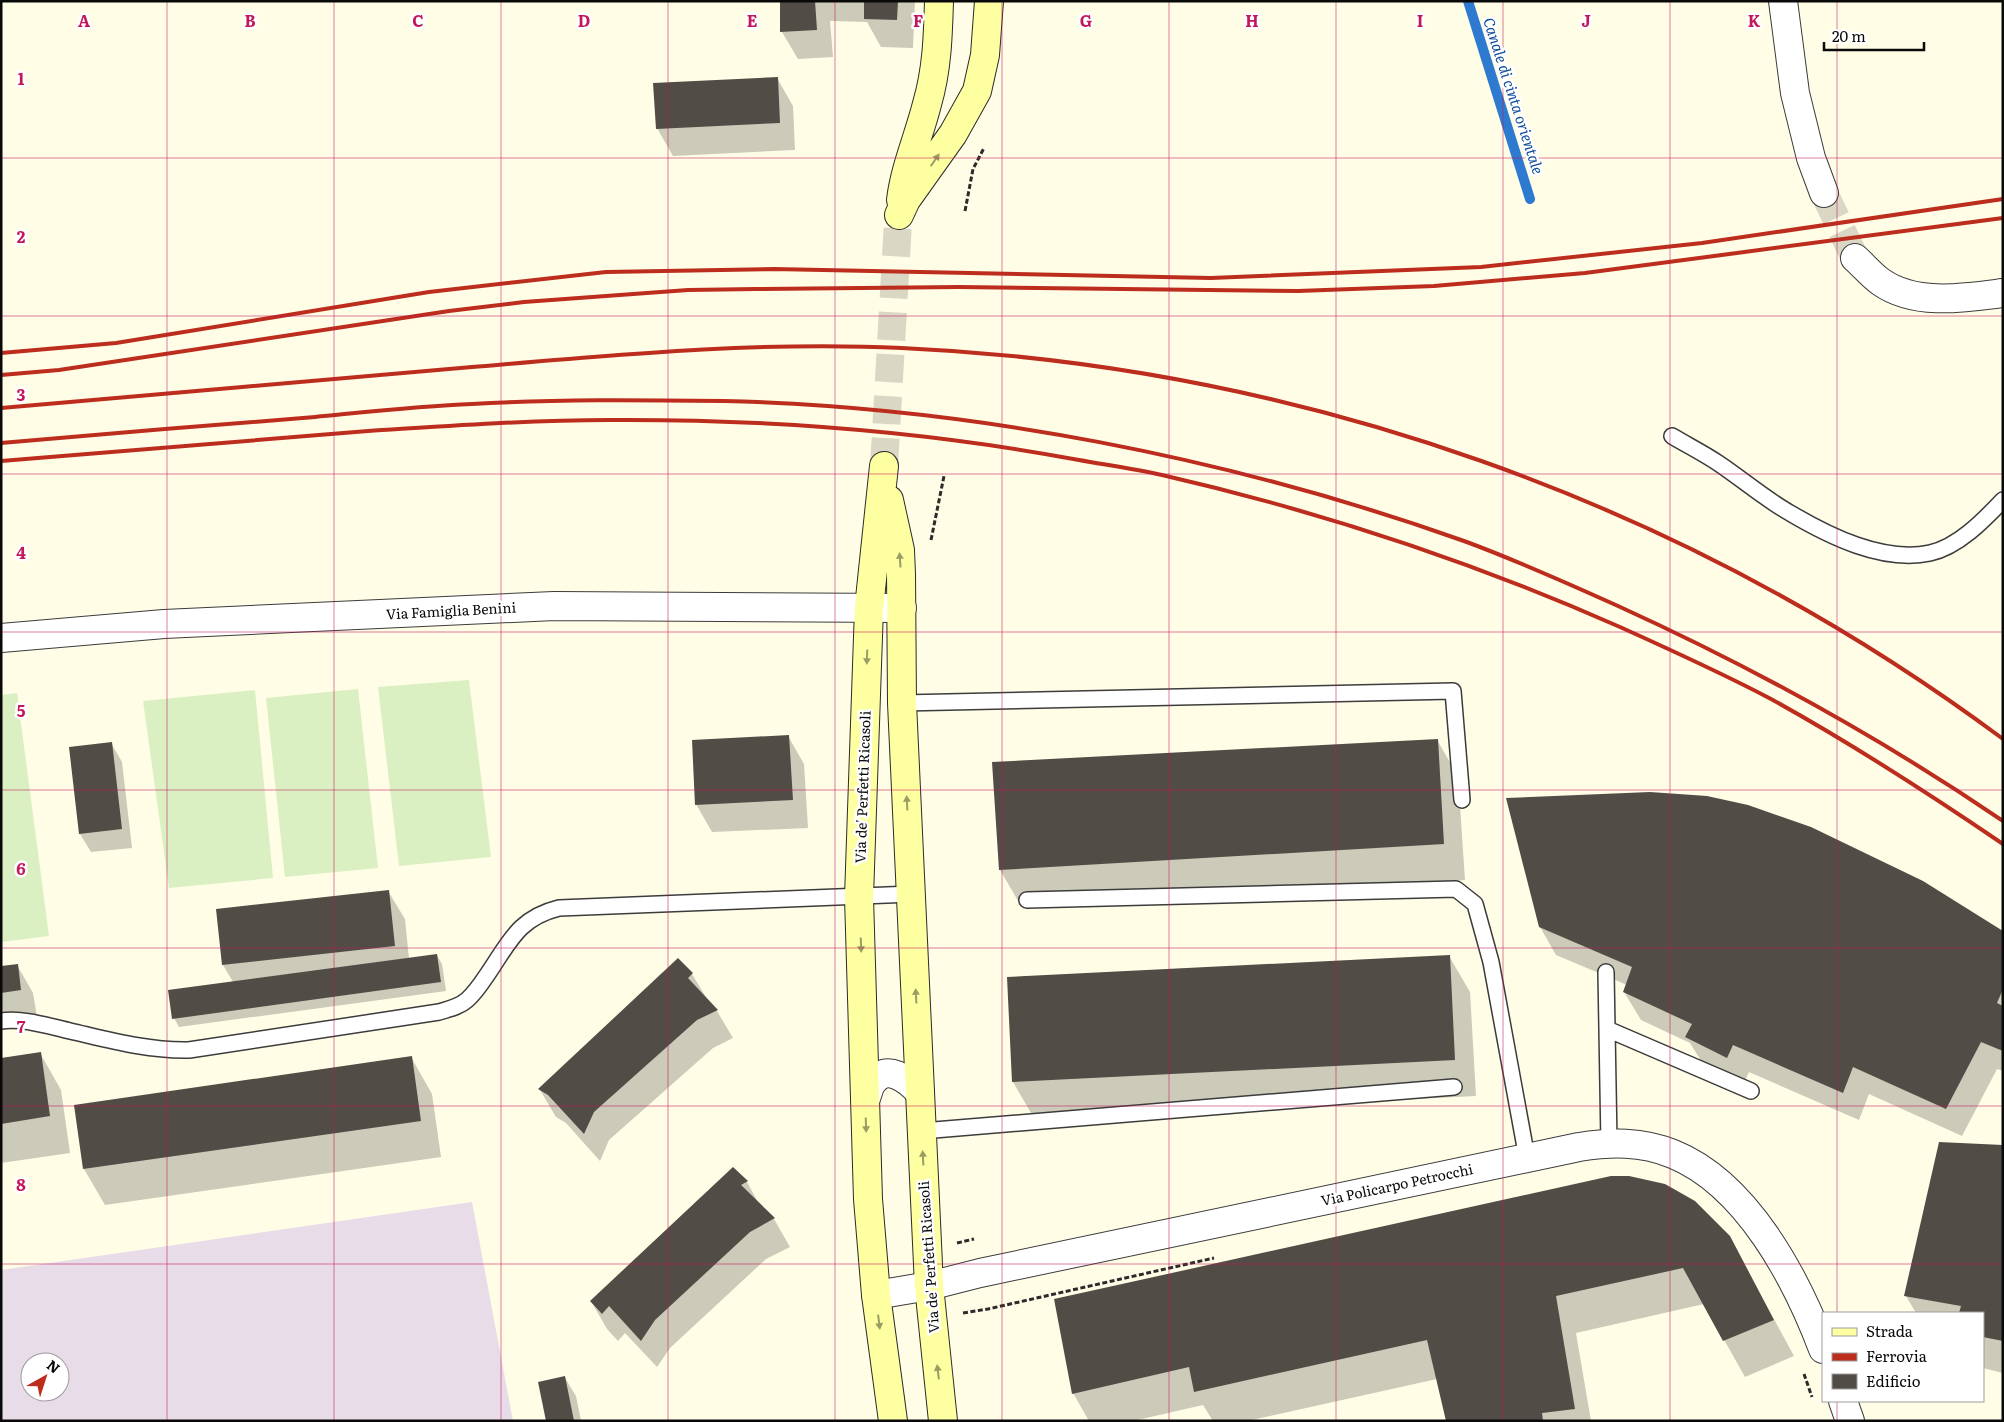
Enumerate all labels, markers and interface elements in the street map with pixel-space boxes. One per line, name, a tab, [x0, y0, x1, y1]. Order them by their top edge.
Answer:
text: A	[78, 8, 90, 32]
text: B	[244, 8, 256, 32]
text: C	[412, 8, 424, 32]
text: D	[578, 8, 590, 32]
text: E	[747, 8, 758, 32]
text: F	[913, 8, 923, 32]
text: G	[1080, 8, 1092, 32]
text: H	[1245, 8, 1259, 32]
text: I	[1417, 8, 1423, 32]
text: J	[1581, 8, 1591, 32]
text: K	[1748, 8, 1761, 32]
water label: Canale di cinta orientale	[1478, 14, 1551, 177]
scale bar	[1824, 20, 1924, 52]
text: 20 m	[1832, 24, 1866, 47]
text: 1	[18, 66, 25, 90]
one-way arrow	[930, 154, 940, 167]
text: 2	[17, 224, 26, 248]
text: 3	[17, 382, 26, 406]
text: 4	[16, 540, 26, 564]
one-way arrow	[896, 552, 904, 568]
street label: Via Famiglia Benini	[385, 597, 517, 623]
one-way arrow	[863, 649, 871, 665]
text: 5	[17, 698, 26, 722]
street label: Via de' Perfetti Ricasoli	[849, 710, 875, 864]
one-way arrow	[903, 795, 911, 811]
text: 6	[16, 856, 26, 880]
one-way arrow	[857, 938, 865, 954]
one-way arrow	[912, 987, 920, 1003]
text: 7	[17, 1014, 26, 1038]
one-way arrow	[863, 1117, 871, 1133]
one-way arrow	[919, 1150, 927, 1166]
street label: Via Policarpo Petrocchi	[1319, 1158, 1475, 1210]
text: 8	[16, 1172, 26, 1196]
street label: Via de' Perfetti Ricasoli	[913, 1180, 943, 1334]
legend	[1822, 1312, 1984, 1402]
one-way arrow	[875, 1314, 883, 1330]
text: Strada	[1866, 1319, 1914, 1342]
text: Ferrovia	[1866, 1344, 1928, 1367]
north arrow	[20, 1352, 70, 1402]
text: N	[43, 1355, 65, 1378]
one-way arrow	[934, 1364, 942, 1380]
text: Edificio	[1866, 1369, 1921, 1392]

